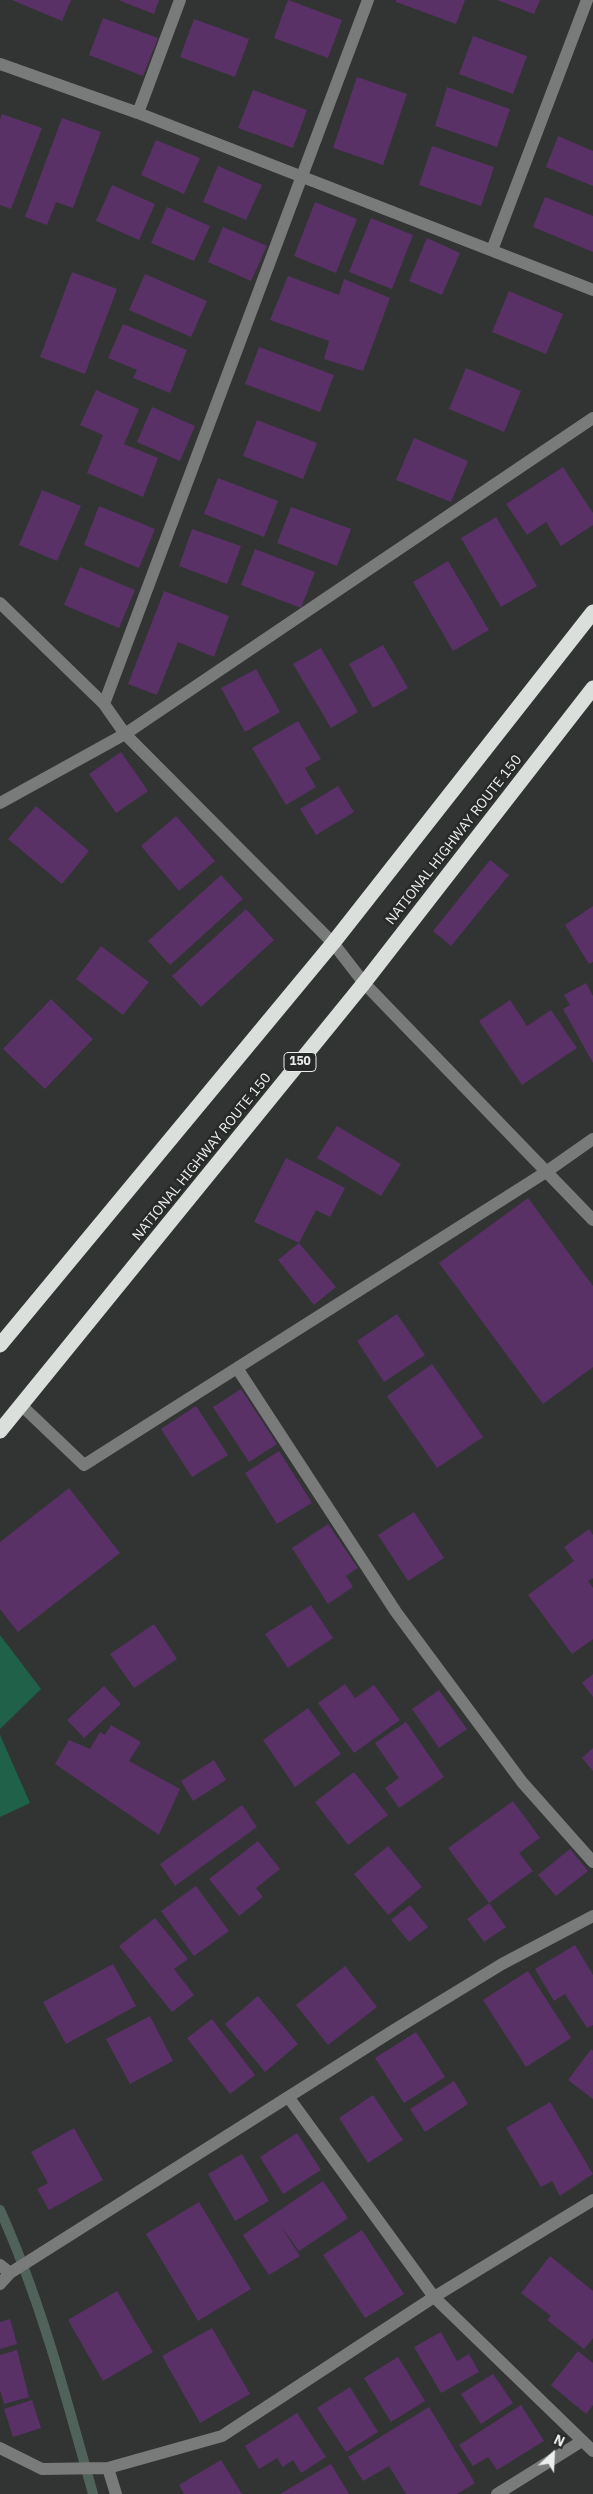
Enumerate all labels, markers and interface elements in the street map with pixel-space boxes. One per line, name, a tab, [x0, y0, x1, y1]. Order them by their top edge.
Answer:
street label: NATIONAL HIGHWAY ROUTE 150	[382, 752, 526, 928]
road number: 150	[284, 1052, 316, 1072]
street label: NATIONAL HIGHWAY ROUTE 150	[129, 1070, 275, 1244]
north arrow	[528, 2429, 578, 2479]
text: N	[551, 2430, 568, 2451]

